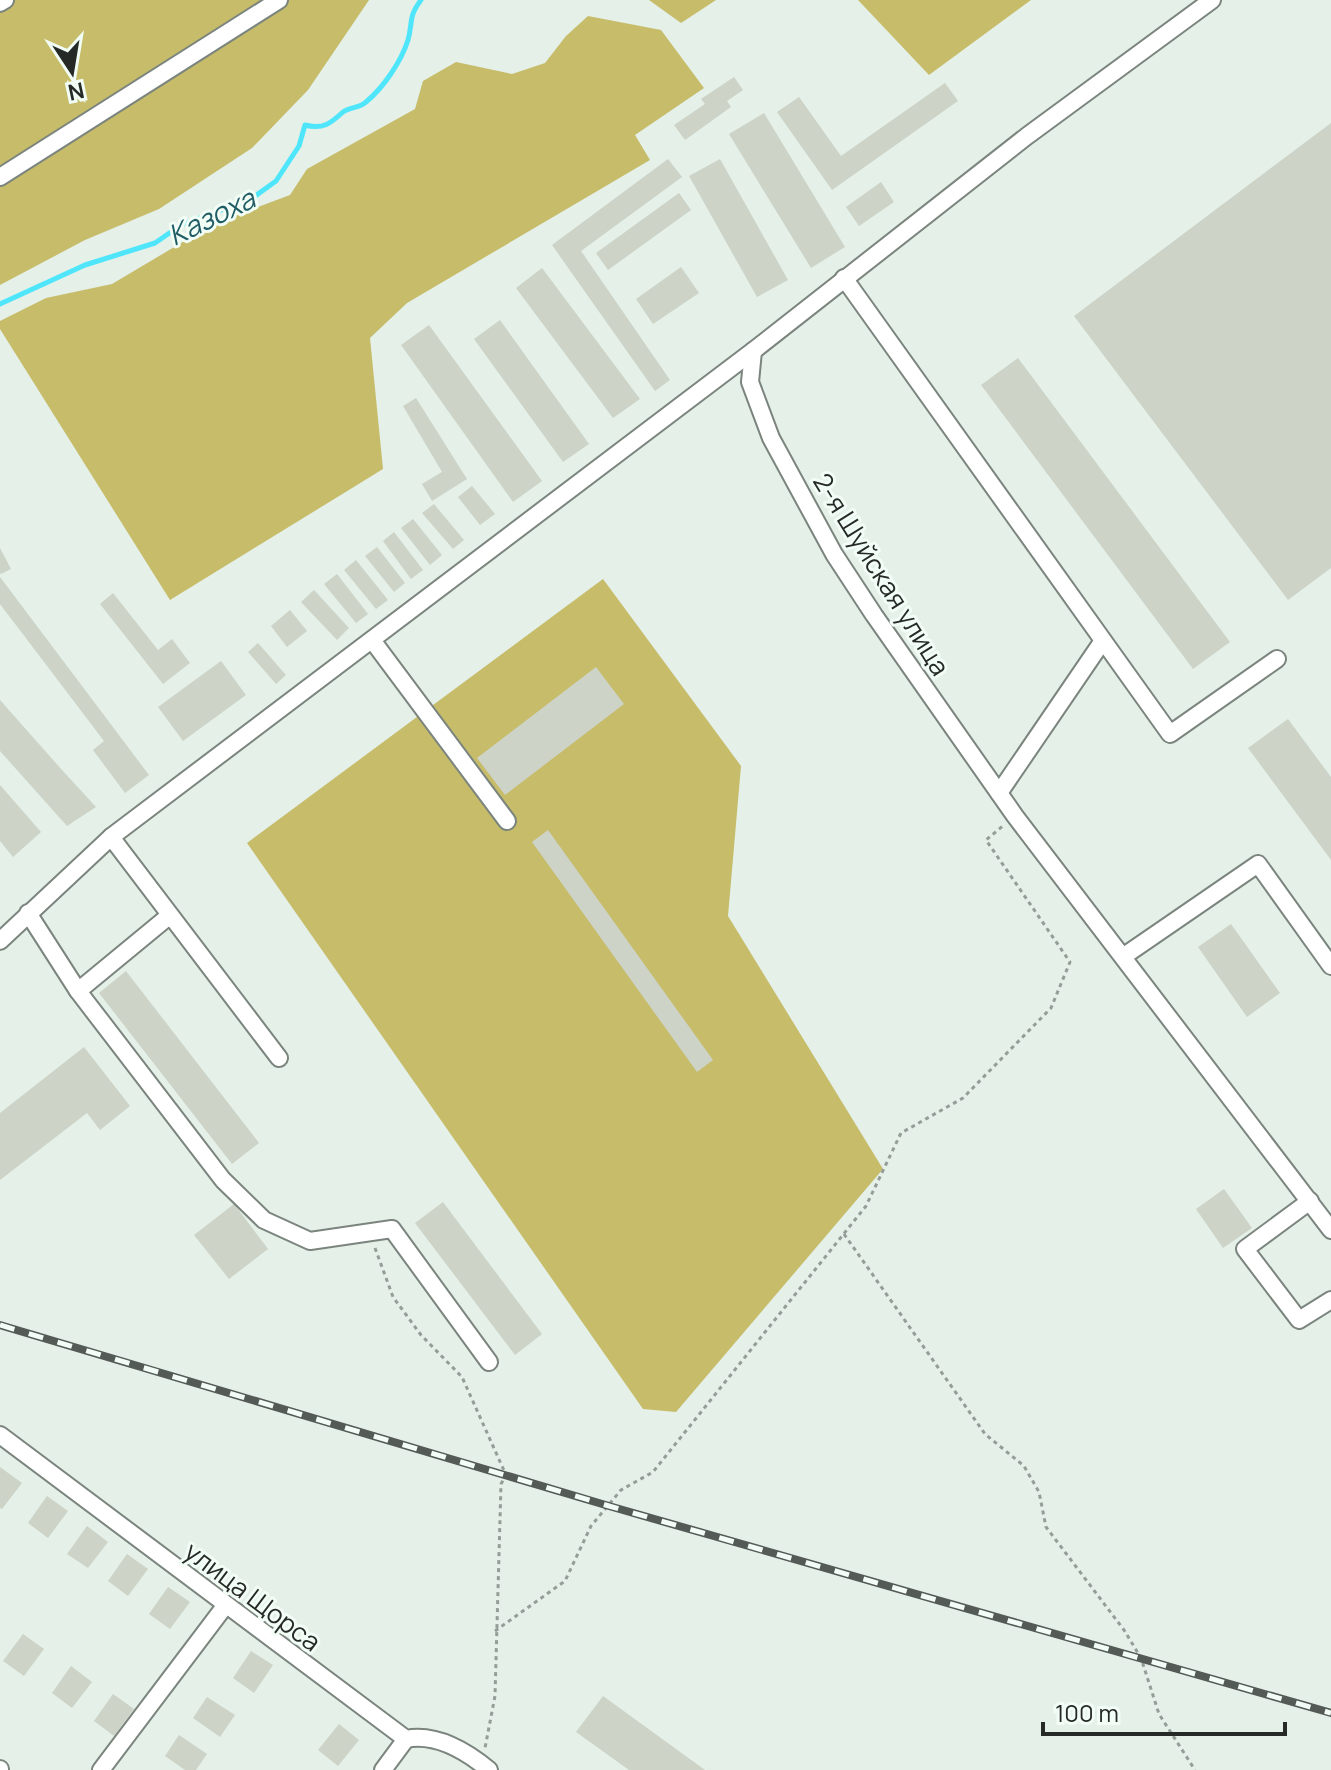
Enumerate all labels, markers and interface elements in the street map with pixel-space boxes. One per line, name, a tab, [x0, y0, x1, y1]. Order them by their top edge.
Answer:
north arrow	[32, 32, 112, 112]
text: N	[65, 75, 87, 108]
water label: Казоха	[161, 178, 262, 253]
street label: 2-я Шуйская улица	[805, 466, 959, 682]
street label: улица Щорса	[177, 1533, 329, 1659]
scale bar	[1043, 1686, 1285, 1736]
text: 100 m	[1055, 1696, 1119, 1729]

